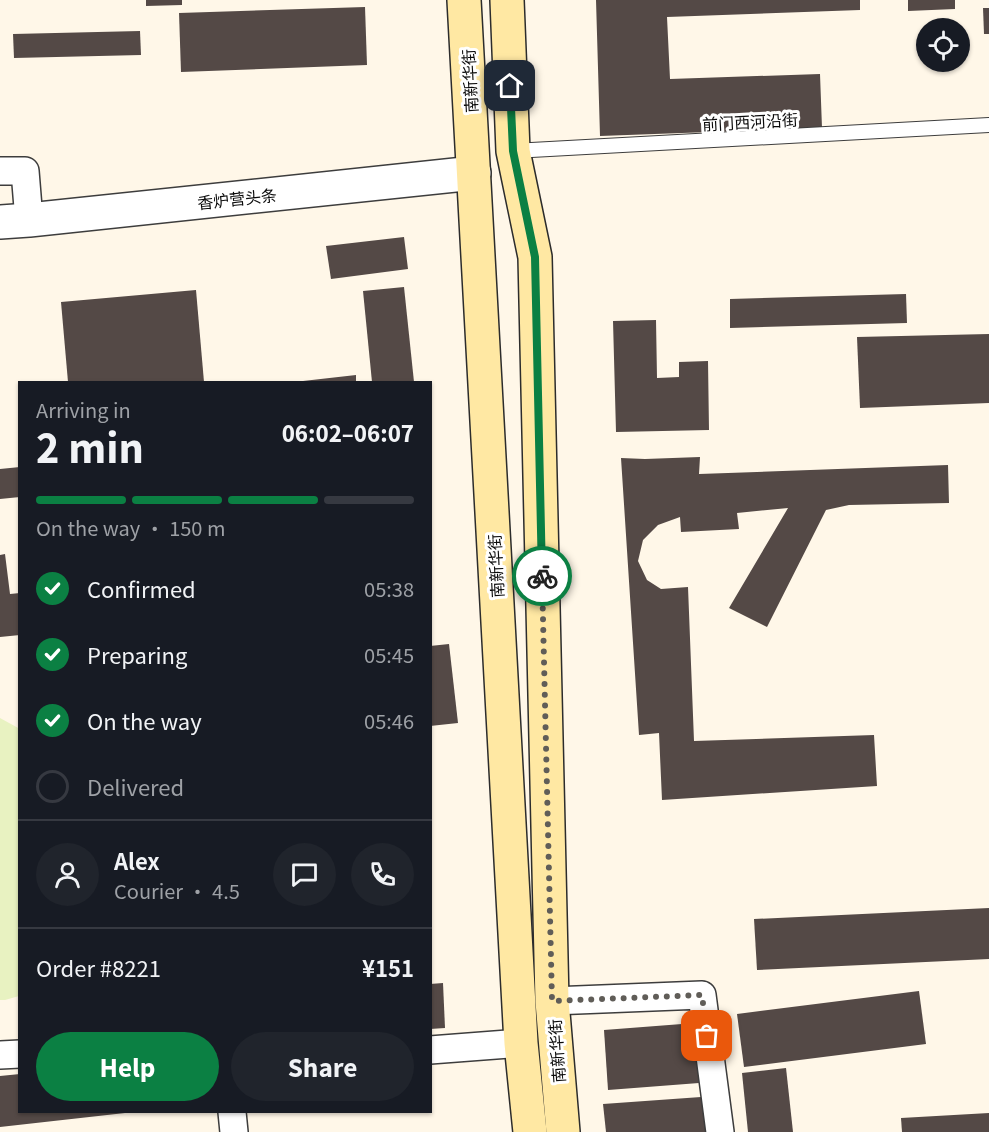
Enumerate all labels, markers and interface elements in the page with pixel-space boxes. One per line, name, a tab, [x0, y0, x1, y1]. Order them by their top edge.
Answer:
map controls	[916, 18, 970, 72]
button: locate	[916, 18, 970, 72]
street label: 南新华街	[455, 48, 483, 114]
pin	[484, 60, 535, 111]
icon: home	[493, 69, 526, 102]
street label: 前门西河沿街	[701, 107, 799, 135]
street label: 香炉营头条	[196, 182, 278, 214]
text: Arriving in	[36, 395, 131, 424]
text: 06:02–06:07	[282, 416, 414, 448]
text: 2 min	[36, 418, 144, 474]
text: On the way · 150 m	[36, 513, 225, 542]
street label: 南新华街	[481, 533, 509, 599]
courier	[512, 546, 572, 606]
icon: bike	[526, 560, 559, 593]
icon: check	[36, 572, 69, 605]
text: Confirmed	[87, 572, 196, 604]
text: 05:38	[364, 574, 414, 603]
icon: check	[36, 638, 69, 671]
text: Preparing	[87, 638, 187, 670]
text: 05:45	[364, 640, 414, 669]
icon: check	[36, 704, 69, 737]
text: On the way	[87, 704, 202, 736]
text: 05:46	[364, 706, 414, 735]
text: Delivered	[87, 770, 184, 802]
button: person	[36, 843, 99, 906]
button: chat	[273, 843, 336, 906]
button: phone	[351, 843, 414, 906]
text: Alex	[114, 844, 160, 876]
text: Courier · 4.5	[114, 876, 240, 905]
text: Order #8221	[36, 951, 161, 983]
text: ¥151	[362, 951, 414, 983]
pin	[681, 1010, 732, 1061]
street label: 南新华街	[542, 1018, 570, 1084]
icon: bag	[690, 1019, 723, 1052]
button: Help	[36, 1032, 219, 1101]
button: Share	[231, 1032, 414, 1101]

